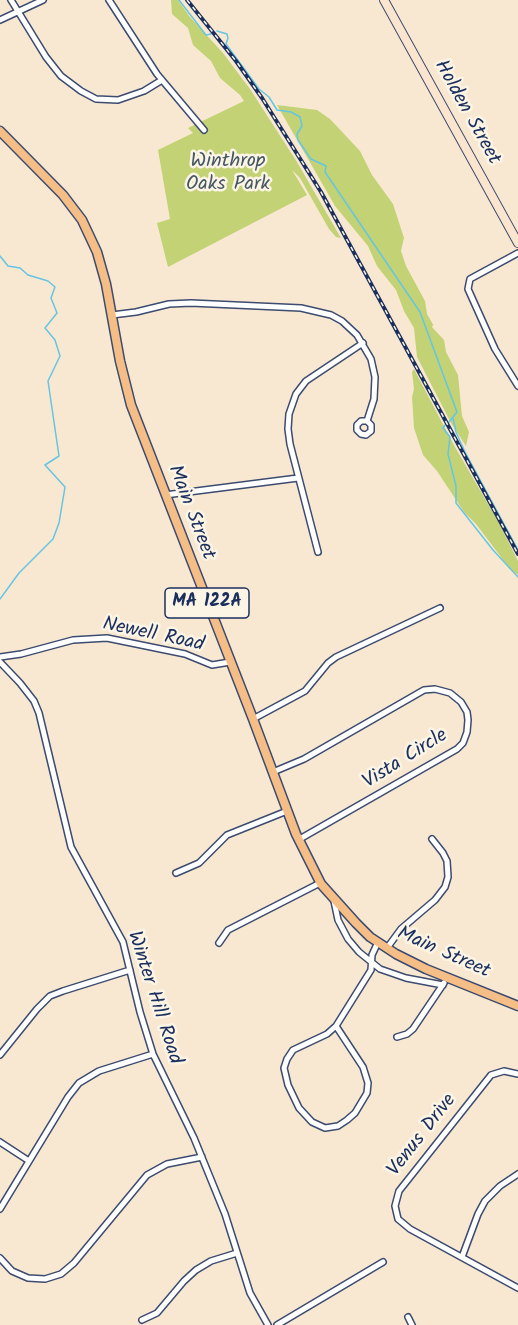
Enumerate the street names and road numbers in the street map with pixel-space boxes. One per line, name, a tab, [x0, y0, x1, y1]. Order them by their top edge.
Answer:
street label: Holden Street	[427, 57, 505, 169]
street label: Main Street	[161, 462, 219, 564]
road number: MA 122A	[165, 588, 249, 618]
street label: Newell Road	[100, 614, 206, 658]
street label: Vista Circle	[359, 725, 453, 795]
street label: Main Street	[393, 923, 493, 985]
street label: Winter Hill Road	[120, 928, 186, 1068]
street label: Venus Drive	[383, 1090, 463, 1182]

